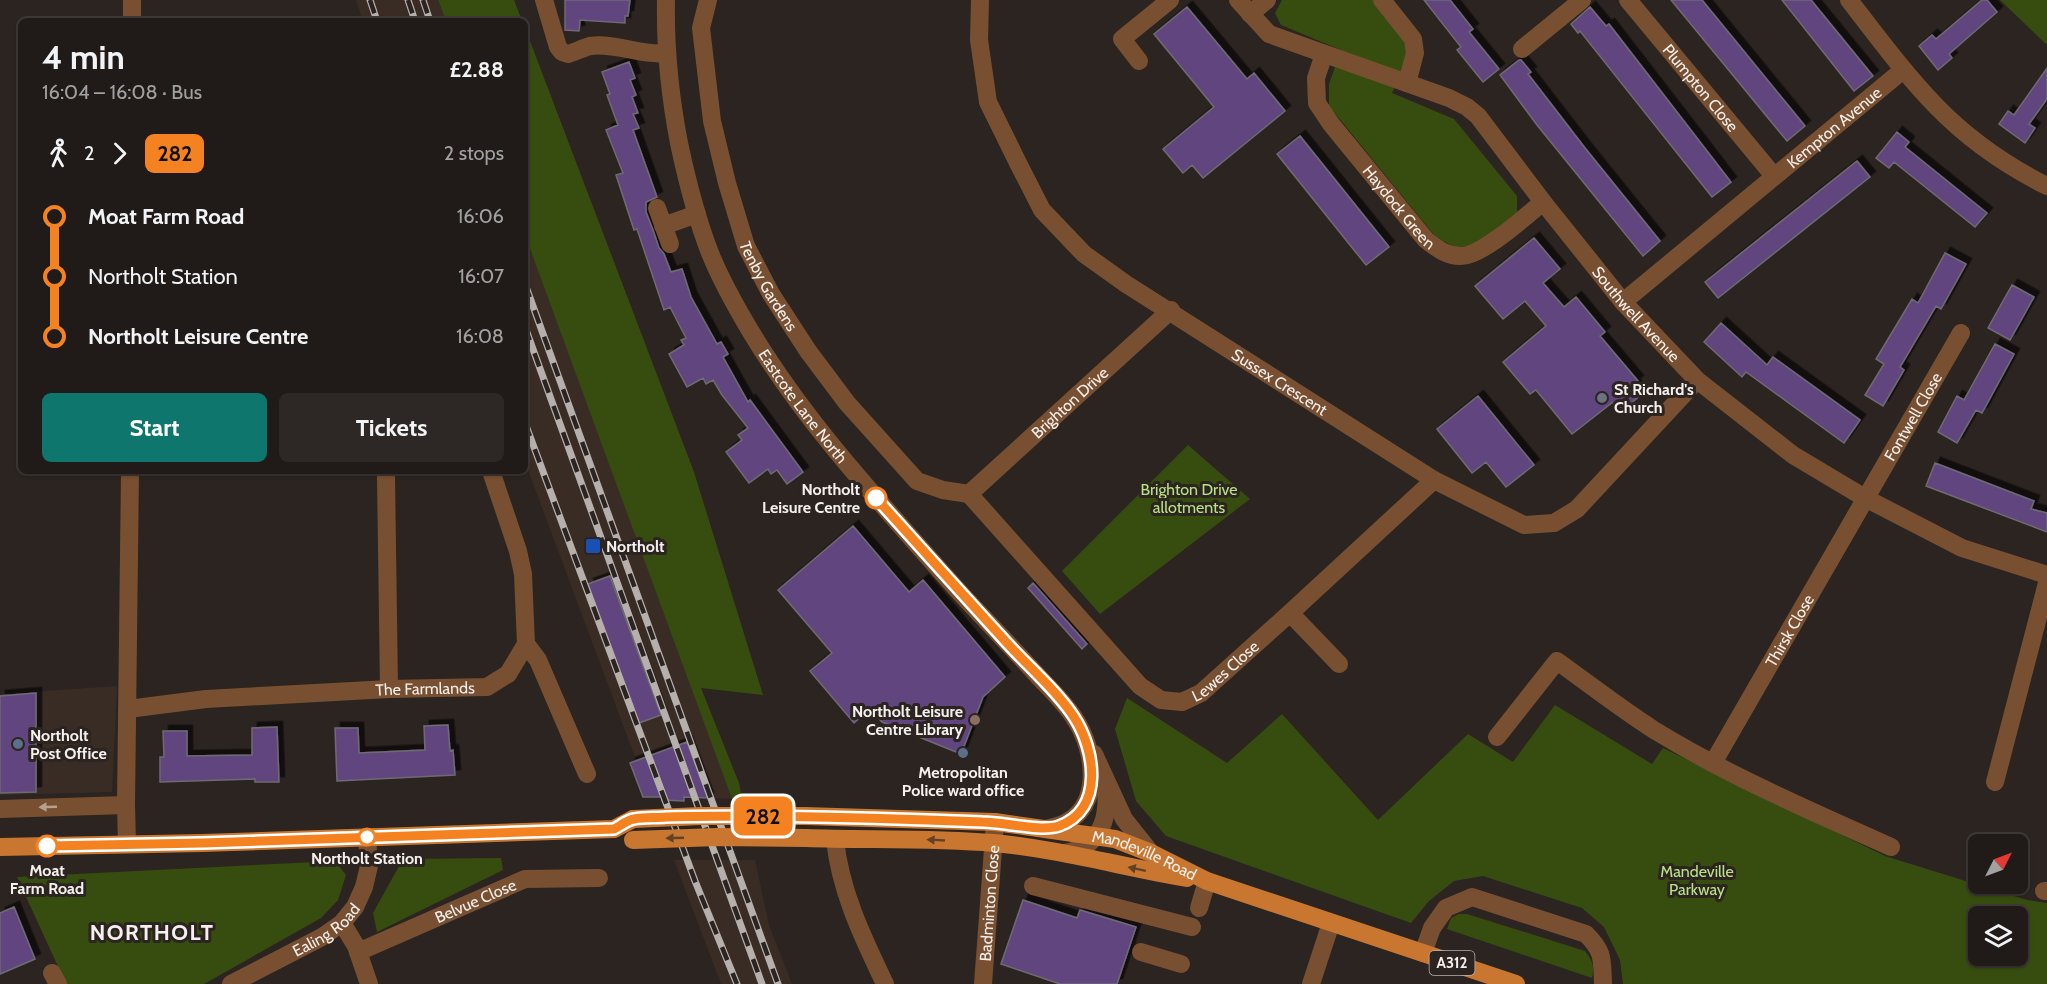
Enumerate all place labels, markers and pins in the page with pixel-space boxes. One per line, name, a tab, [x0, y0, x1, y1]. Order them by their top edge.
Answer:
place label: St Richard's Church	[1614, 380, 1694, 417]
marker: St Richard's Church	[1595, 391, 1609, 405]
place label: Northolt Leisure Centre	[762, 480, 860, 517]
marker: Northolt Leisure Centre	[865, 487, 887, 509]
marker: Northolt	[584, 537, 602, 555]
place label: Northolt	[606, 537, 665, 556]
place label: Northolt Leisure Centre Library	[852, 702, 963, 739]
marker: Northolt Leisure Centre Library	[968, 713, 982, 727]
place label: Northolt Post Office	[30, 726, 107, 763]
marker: Northolt Post Office	[11, 737, 25, 751]
marker: Metropolitan Police ward office	[956, 746, 970, 760]
place label: Metropolitan Police ward office	[902, 763, 1024, 800]
marker: Northolt Station	[358, 828, 376, 846]
marker: Moat Farm Road	[36, 835, 58, 857]
place label: Northolt Station	[311, 849, 423, 868]
place label: Moat Farm Road	[10, 861, 84, 898]

